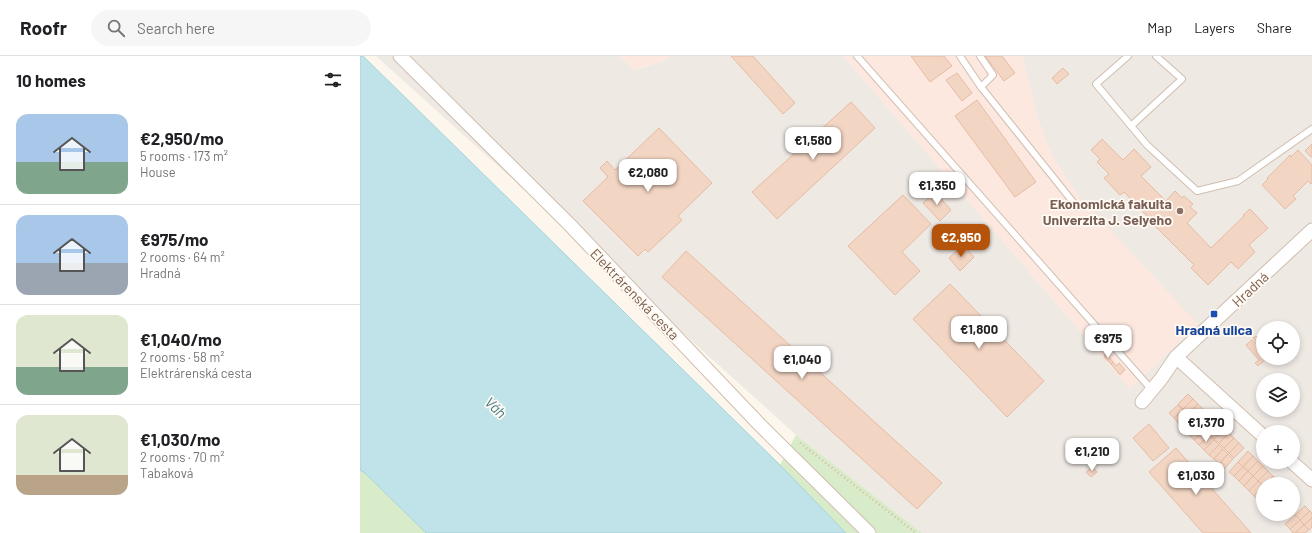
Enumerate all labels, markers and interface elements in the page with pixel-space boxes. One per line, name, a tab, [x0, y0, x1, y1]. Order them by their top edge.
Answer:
search box	[91, 10, 371, 46]
text: Roofr	[20, 16, 67, 39]
icon: search	[105, 17, 127, 39]
text: Search here	[137, 19, 215, 37]
text: Map	[1147, 19, 1172, 36]
text: Layers	[1194, 19, 1235, 36]
text: Share	[1257, 19, 1292, 36]
icon: filters	[322, 69, 344, 91]
text: 10 homes	[16, 70, 86, 90]
pin: €1,580	[780, 127, 846, 161]
text: €2,950/mo	[140, 128, 224, 148]
icon: home	[48, 130, 96, 178]
text: €1,580	[794, 132, 832, 148]
text: 5 rooms · 173 m²	[140, 148, 228, 164]
pin: €2,080	[615, 159, 681, 193]
text: House	[140, 164, 176, 180]
text: €2,080	[628, 164, 668, 180]
pin: €1,350	[904, 172, 970, 206]
text: €1,350	[918, 177, 956, 193]
place label: Ekonomická fakulta Univerzita J. Selyeho	[1043, 195, 1172, 228]
marker: Ekonomická fakulta Univerzita J. Selyeho	[1175, 206, 1185, 216]
pin: €2,950	[928, 224, 994, 258]
text: €975/mo	[140, 229, 209, 249]
text: €2,950	[941, 229, 981, 245]
icon: home	[48, 231, 96, 279]
street label: Elektrárenská cesta	[587, 245, 683, 343]
text: 2 rooms · 64 m²	[140, 249, 225, 265]
text: Hradná	[140, 265, 181, 281]
street label: Hradná	[1228, 268, 1272, 310]
marker: Hradná ulica	[1209, 309, 1219, 319]
pin: €1,800	[946, 316, 1012, 350]
text: €1,800	[960, 321, 998, 337]
place label: Hradná ulica	[1176, 321, 1252, 338]
map controls	[1256, 321, 1300, 521]
button: locate	[1256, 321, 1300, 365]
pin: €975	[1084, 325, 1132, 359]
text: €1,040/mo	[140, 329, 222, 349]
text: €975	[1094, 330, 1122, 346]
icon: home	[48, 331, 96, 379]
pin: €1,040	[769, 346, 835, 380]
text: 2 rooms · 58 m²	[140, 349, 224, 365]
text: €1,040	[783, 351, 821, 367]
text: Elektrárenská cesta	[140, 365, 252, 381]
button: layers	[1256, 373, 1300, 417]
water label: Váh	[481, 393, 511, 422]
pin: €1,370	[1173, 409, 1239, 443]
text: €1,370	[1187, 414, 1225, 430]
button: +	[1256, 425, 1300, 469]
text: €1,030/mo	[140, 429, 221, 449]
icon: home	[48, 431, 96, 479]
pin: €1,210	[1059, 438, 1125, 472]
text: €1,210	[1074, 443, 1110, 459]
text: 2 rooms · 70 m²	[140, 449, 224, 465]
pin: €1,030	[1163, 462, 1229, 496]
text: Tabaková	[140, 465, 193, 481]
text: €1,030	[1177, 467, 1215, 483]
button: −	[1256, 477, 1300, 521]

